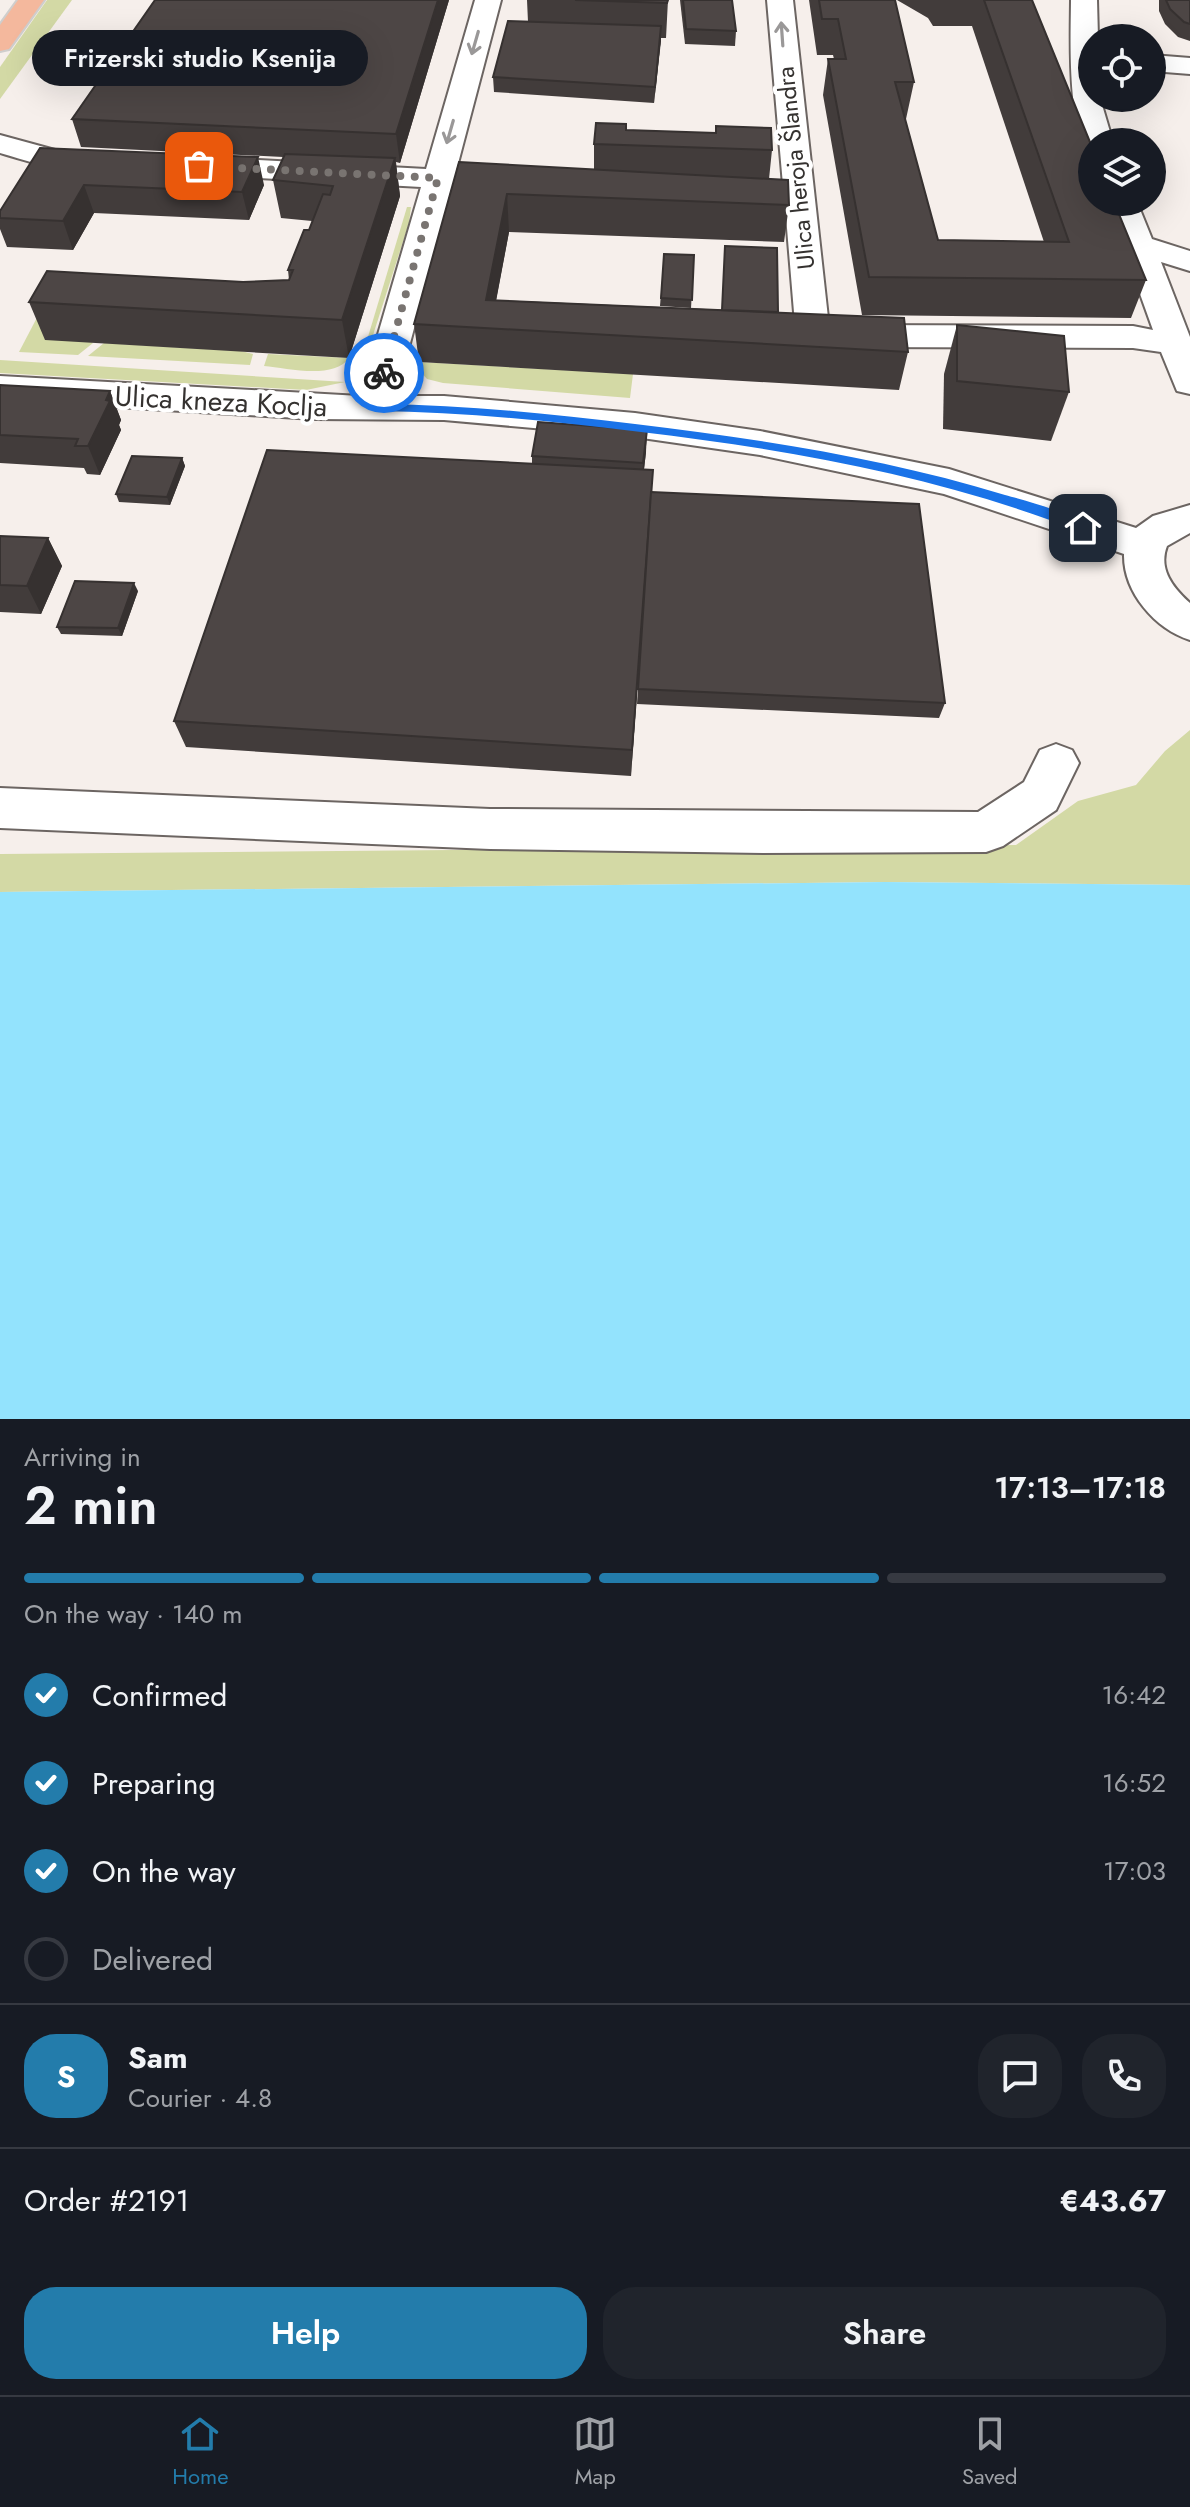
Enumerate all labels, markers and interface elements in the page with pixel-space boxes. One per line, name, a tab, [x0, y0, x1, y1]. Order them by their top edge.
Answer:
one-way arrow	[774, 21, 789, 48]
map controls	[1078, 24, 1166, 216]
button: locate	[1078, 24, 1166, 112]
callout: Frizerski studio Ksenija	[31, 30, 367, 86]
one-way arrow	[467, 30, 482, 56]
text: Frizerski studio Ksenija	[64, 39, 336, 77]
street label: Ulica heroja Šlandra	[767, 65, 824, 271]
one-way arrow	[442, 118, 457, 144]
button: layers	[1078, 128, 1166, 216]
pin	[165, 132, 233, 200]
icon: bag	[177, 144, 221, 188]
courier	[344, 333, 424, 413]
icon: bike	[362, 351, 406, 395]
street label: Ulica kneza Koclja	[114, 375, 328, 428]
pin	[1049, 494, 1117, 562]
icon: home	[1061, 506, 1105, 550]
text: Arriving in	[24, 1438, 141, 1476]
text: 17:13–17:18	[994, 1466, 1166, 1509]
text: 2 min	[24, 1468, 157, 1544]
text: On the way · 140 m	[24, 1595, 243, 1633]
icon: check	[24, 1673, 68, 1717]
text: Confirmed	[92, 1674, 227, 1717]
text: 16:42	[1102, 1676, 1166, 1714]
icon: check	[24, 1761, 68, 1805]
text: Preparing	[92, 1762, 216, 1805]
text: 16:52	[1102, 1764, 1166, 1802]
icon: check	[24, 1849, 68, 1893]
text: On the way	[92, 1850, 236, 1893]
text: 17:03	[1103, 1852, 1166, 1890]
text: Delivered	[92, 1938, 213, 1981]
button: chat	[978, 2034, 1062, 2118]
button: phone	[1082, 2034, 1166, 2118]
text: Sam	[128, 2036, 188, 2079]
text: S	[57, 2055, 75, 2098]
text: Courier · 4.8	[128, 2079, 272, 2117]
text: Order #2191	[24, 2179, 189, 2222]
text: €43.67	[1059, 2179, 1166, 2222]
button: Help	[24, 2287, 587, 2379]
button: Share	[603, 2287, 1166, 2379]
tab: Home	[172, 2412, 229, 2492]
tab: Map	[573, 2412, 617, 2492]
tab: Saved	[962, 2412, 1018, 2492]

